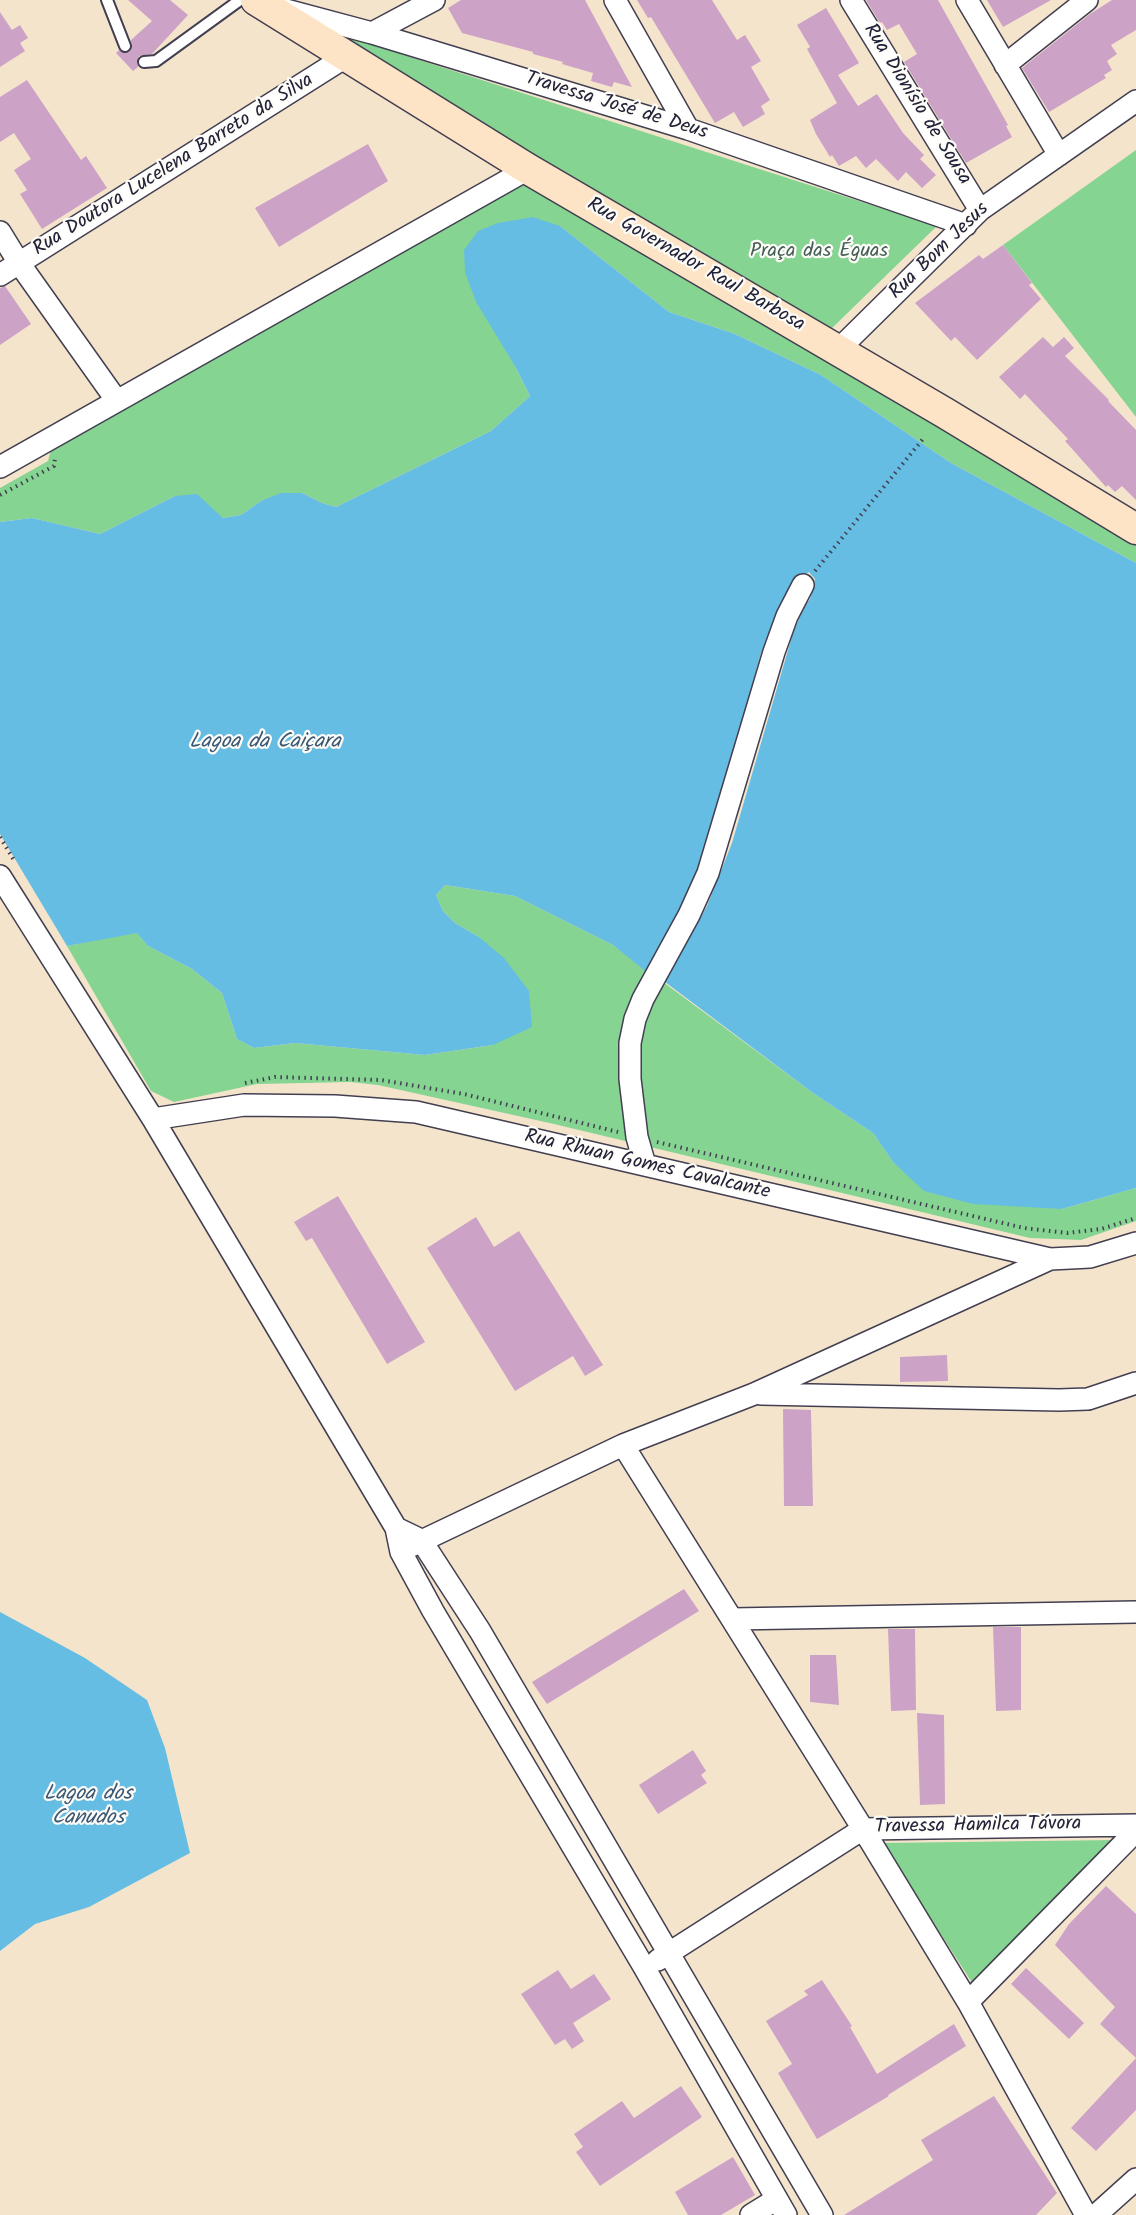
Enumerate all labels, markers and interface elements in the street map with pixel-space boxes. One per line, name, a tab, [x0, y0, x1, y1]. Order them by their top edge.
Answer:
street label: Rua Dionísio de Sousa	[857, 20, 975, 190]
street label: Travessa José de Deus	[522, 68, 710, 146]
street label: Rua Doutora Lucelena Barreto da Silva	[29, 69, 319, 263]
street label: Rua Governador Raul Barbosa	[582, 194, 808, 338]
street label: Rua Bom Jesus	[885, 198, 995, 306]
park label: Praça das Éguas	[750, 241, 888, 265]
water label: Lagoa da Caiçara	[189, 730, 341, 756]
street label: Rua Rhuan Gomes Cavalcante	[522, 1126, 772, 1206]
water label: Lagoa dos Canudos	[44, 1782, 132, 1832]
street label: Travessa Hamilca Távora	[874, 1813, 1082, 1841]

